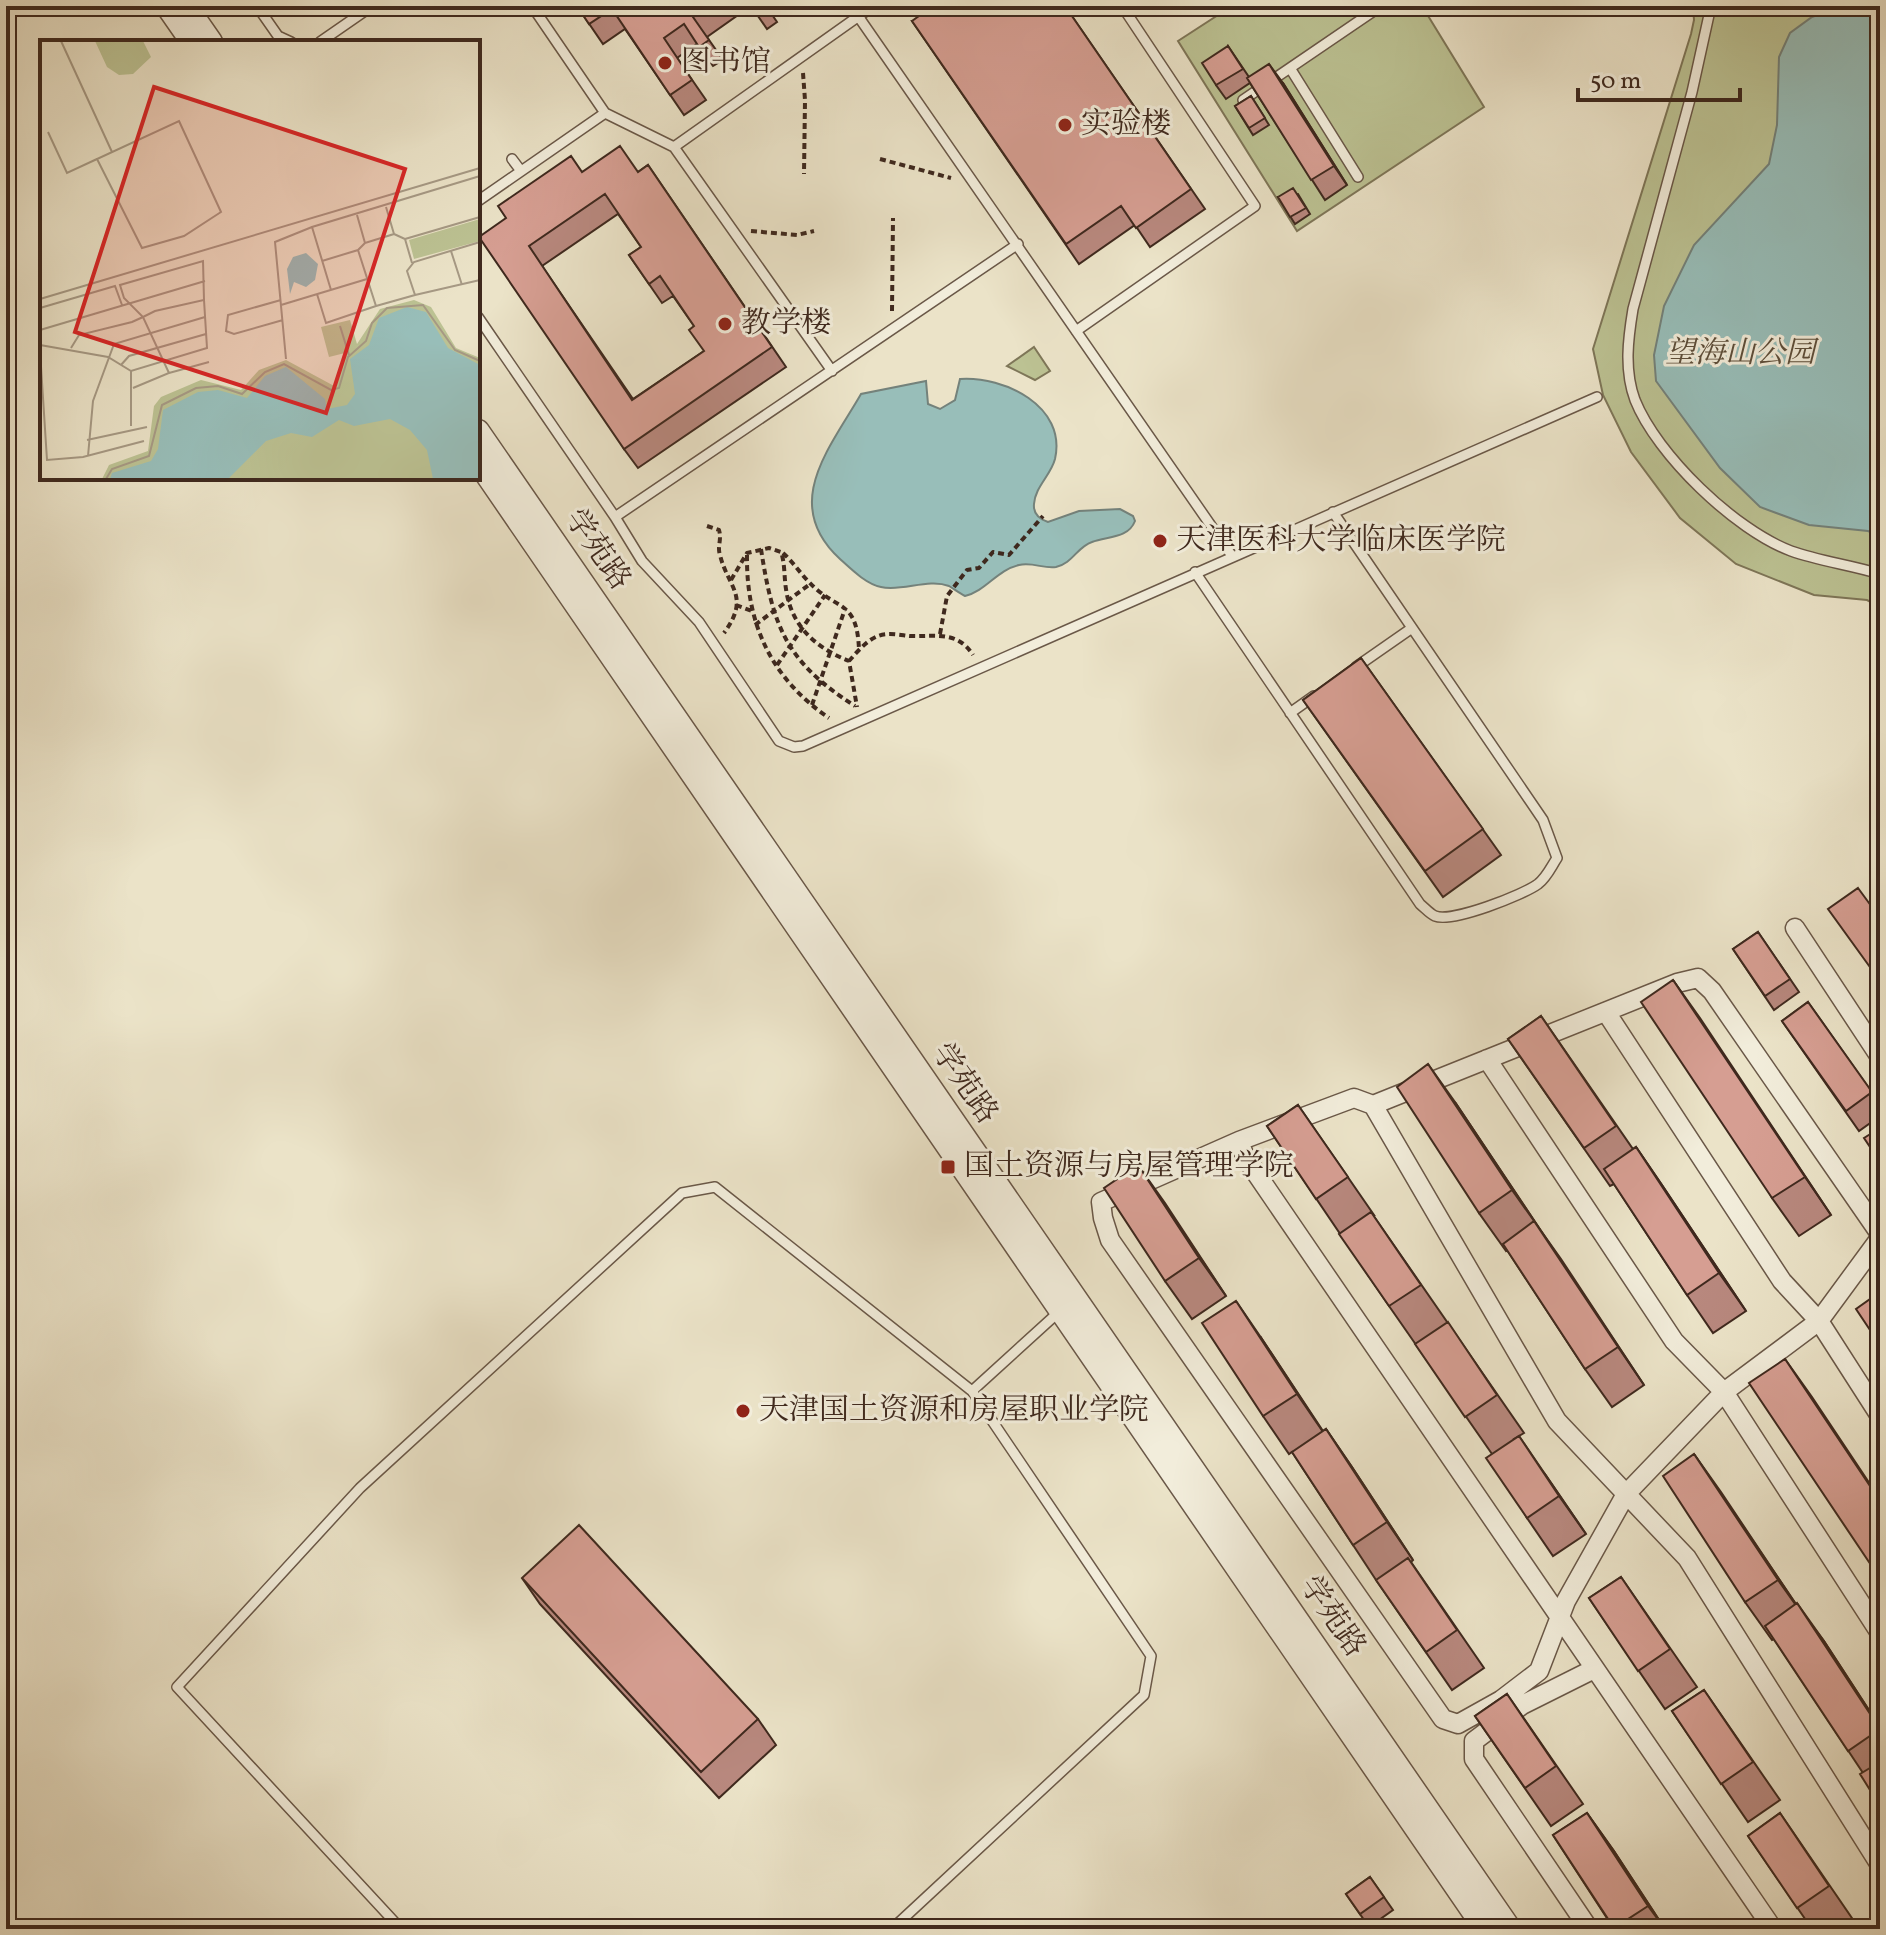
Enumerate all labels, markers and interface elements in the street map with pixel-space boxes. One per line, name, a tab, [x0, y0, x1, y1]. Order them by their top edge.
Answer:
inset map	[40, 40, 480, 480]
place label: 图书馆	[681, 42, 771, 84]
scale bar	[1578, 52, 1740, 102]
marker: 图书馆	[656, 54, 674, 72]
text: 50 m	[1590, 65, 1642, 99]
place label: 实验楼	[1081, 104, 1171, 146]
marker: 实验楼	[1056, 116, 1074, 134]
place label: 教学楼	[741, 303, 831, 345]
marker: 教学楼	[716, 315, 734, 333]
park label: 望海山公园	[1665, 333, 1819, 375]
street label: 学苑路	[554, 501, 640, 599]
place label: 天津医科大学临床医学院	[1176, 520, 1506, 562]
marker: 天津医科大学临床医学院	[1151, 532, 1169, 550]
street label: 学苑路	[921, 1035, 1007, 1133]
place label: 国土资源与房屋管理学院	[964, 1146, 1294, 1188]
marker: 国土资源与房屋管理学院	[939, 1158, 957, 1176]
place label: 天津国土资源和房屋职业学院	[759, 1390, 1149, 1432]
marker: 天津国土资源和房屋职业学院	[734, 1402, 752, 1420]
street label: 学苑路	[1289, 1568, 1375, 1666]

